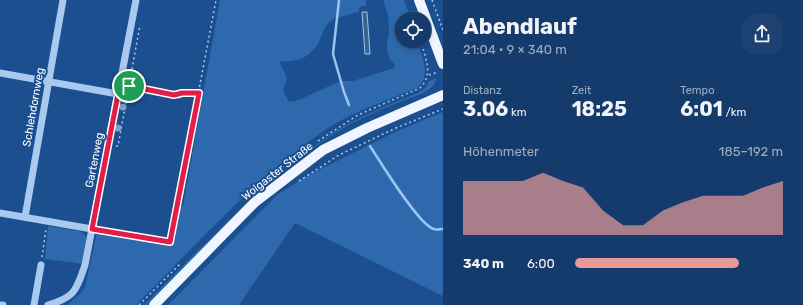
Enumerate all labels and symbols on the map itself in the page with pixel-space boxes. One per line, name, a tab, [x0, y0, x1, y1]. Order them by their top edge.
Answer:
street label: Schlehdornweg	[20, 66, 47, 148]
pin	[112, 69, 146, 103]
street label: Gartenweg	[83, 131, 106, 189]
street label: Wolgaster Straße	[239, 140, 316, 203]

